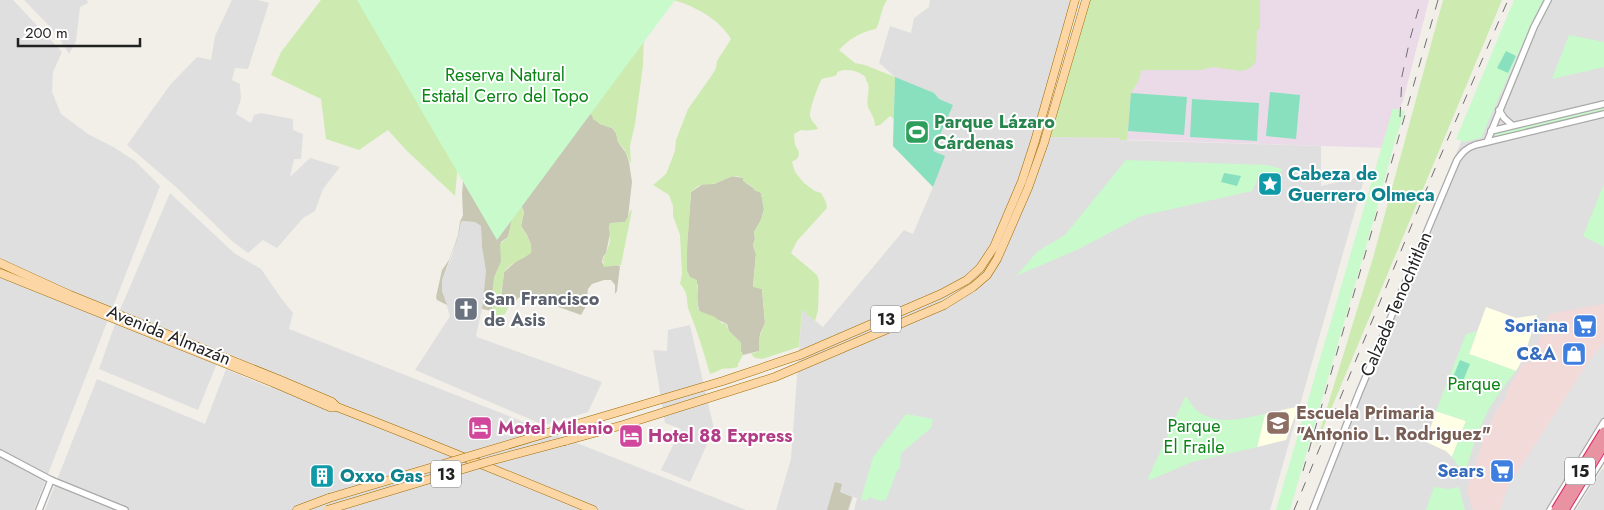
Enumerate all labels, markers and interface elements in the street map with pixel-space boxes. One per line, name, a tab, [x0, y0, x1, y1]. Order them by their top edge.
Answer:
scale bar	[18, 15, 140, 47]
text: 200 m	[25, 22, 68, 44]
park label: Reserva Natural Estatal Cerro del Topo	[421, 62, 589, 109]
place label: Parque Lázaro Cárdenas	[934, 109, 1055, 156]
sports icon: Parque Lázaro Cárdenas	[904, 119, 930, 145]
place label: Cabeza de Guerrero Olmeca	[1288, 161, 1435, 208]
place icon: Cabeza de Guerrero Olmeca	[1257, 171, 1283, 197]
street label: Calzada Tenochtitlan	[1354, 228, 1438, 380]
place label: San Francisco de Asis	[484, 286, 600, 333]
church icon: San Francisco de Asis	[453, 296, 479, 322]
street label: Avenida Almazán	[103, 298, 235, 372]
road number: 13	[871, 306, 901, 332]
place label: Soriana	[1504, 313, 1568, 339]
supermarket icon: Soriana	[1572, 313, 1598, 339]
place label: C&A	[1517, 341, 1557, 367]
shop icon: C&A	[1561, 341, 1587, 367]
park label: Parque	[1448, 371, 1500, 397]
place label: Escuela Primaria "Antonio L. Rodriguez"	[1296, 400, 1491, 447]
school or university icon: Escuela Primaria "Antonio L. Rodriguez"	[1265, 410, 1291, 436]
park label: Parque El Fraile	[1163, 413, 1225, 460]
hotel icon: Motel Milenio	[467, 415, 493, 441]
place label: Motel Milenio	[498, 415, 613, 441]
hotel icon: Hotel 88 Express	[618, 423, 644, 449]
place label: Hotel 88 Express	[648, 423, 792, 449]
place label: Sears	[1437, 458, 1484, 484]
supermarket icon: Sears	[1489, 458, 1515, 484]
road number: 15	[1565, 458, 1595, 484]
road number: 13	[431, 460, 461, 488]
building icon: Oxxo Gas	[309, 463, 335, 489]
place label: Oxxo Gas	[340, 463, 423, 489]

